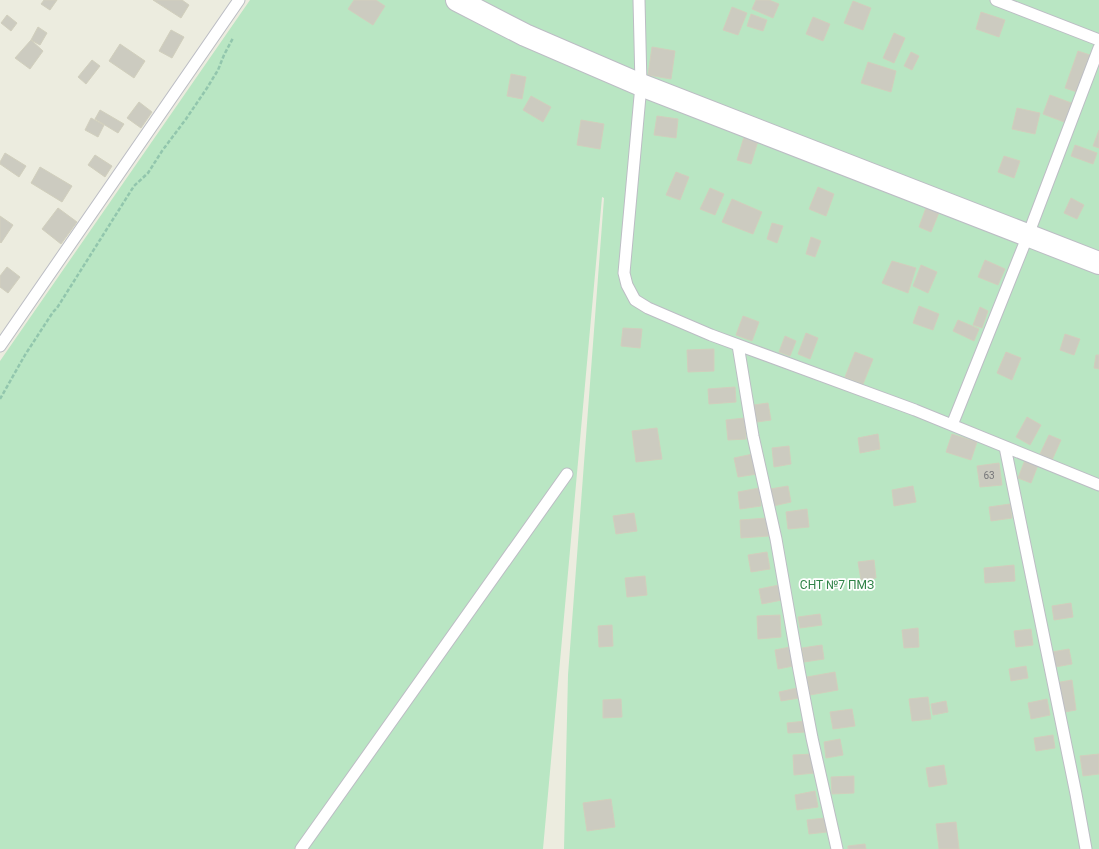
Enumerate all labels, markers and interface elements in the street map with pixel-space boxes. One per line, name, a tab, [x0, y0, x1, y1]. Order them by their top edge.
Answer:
house number: 63	[983, 470, 995, 481]
park label: СНТ №7 ПМЗ	[800, 578, 874, 592]

